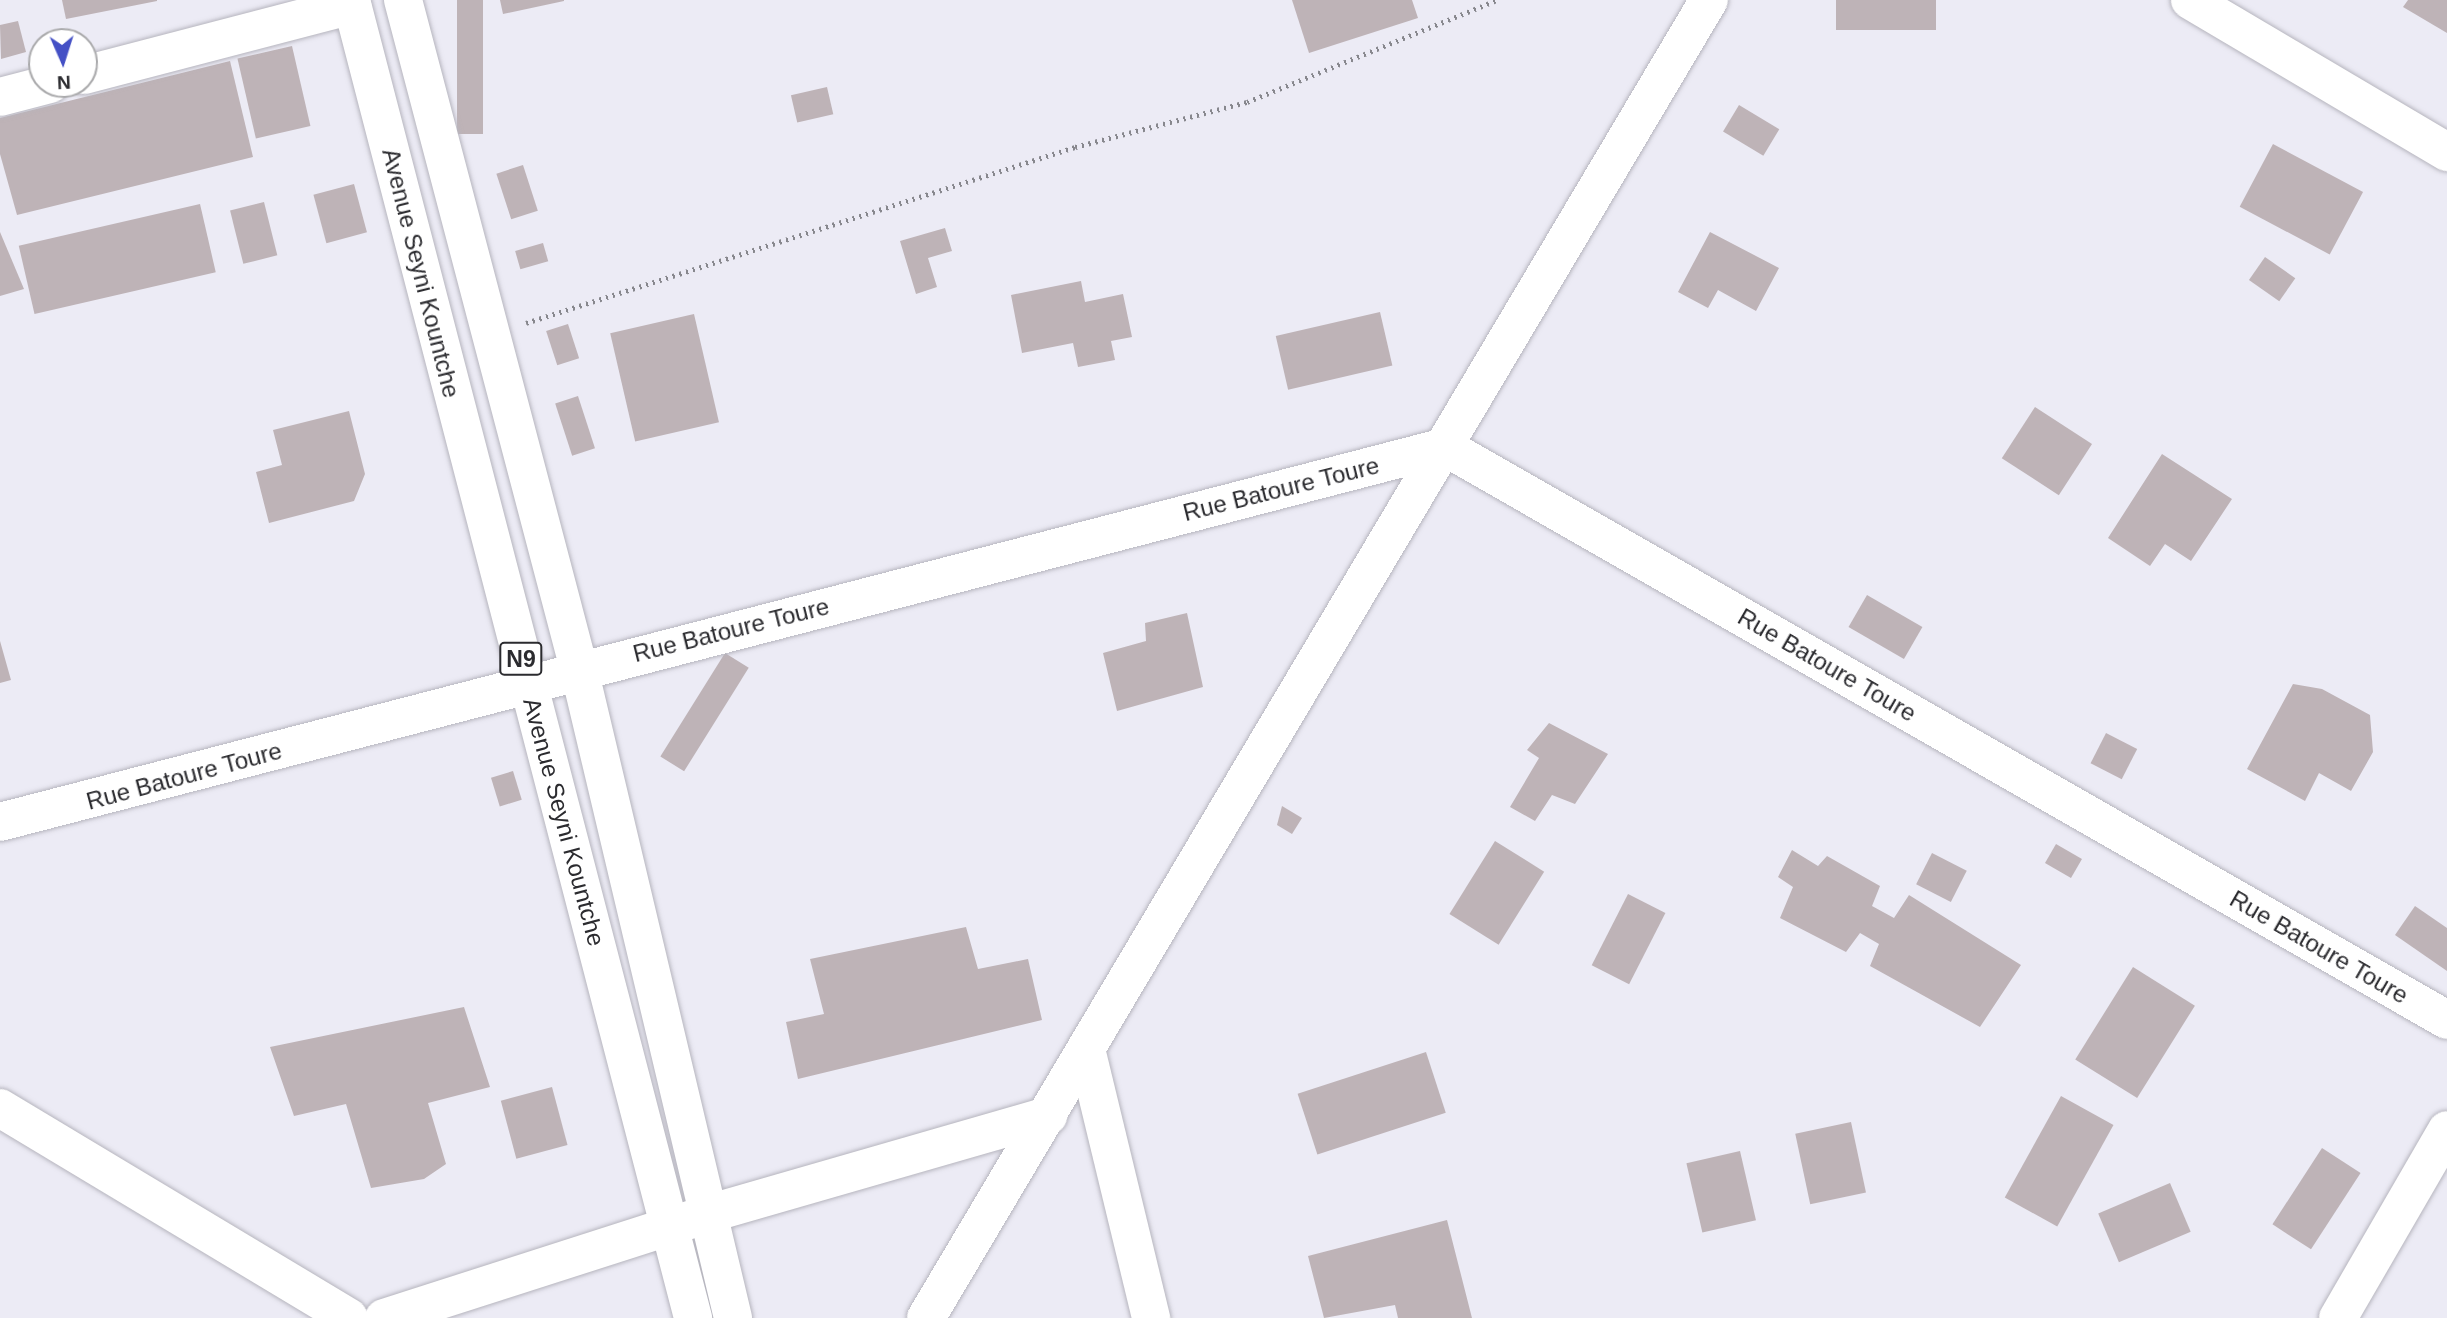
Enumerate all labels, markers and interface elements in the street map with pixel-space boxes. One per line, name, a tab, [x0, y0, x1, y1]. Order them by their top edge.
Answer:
north arrow	[28, 28, 98, 98]
text: N	[57, 72, 71, 93]
street label: Avenue Seyni Kountche	[376, 145, 466, 401]
street label: Rue Batoure Toure	[1180, 451, 1382, 527]
street label: Rue Batoure Toure	[630, 592, 832, 668]
street label: Rue Batoure Toure	[1733, 602, 1921, 728]
road number: N9	[498, 639, 544, 678]
street label: Avenue Seyni Kountche	[517, 695, 611, 949]
street label: Rue Batoure Toure	[83, 736, 285, 816]
street label: Rue Batoure Toure	[2225, 884, 2413, 1010]

